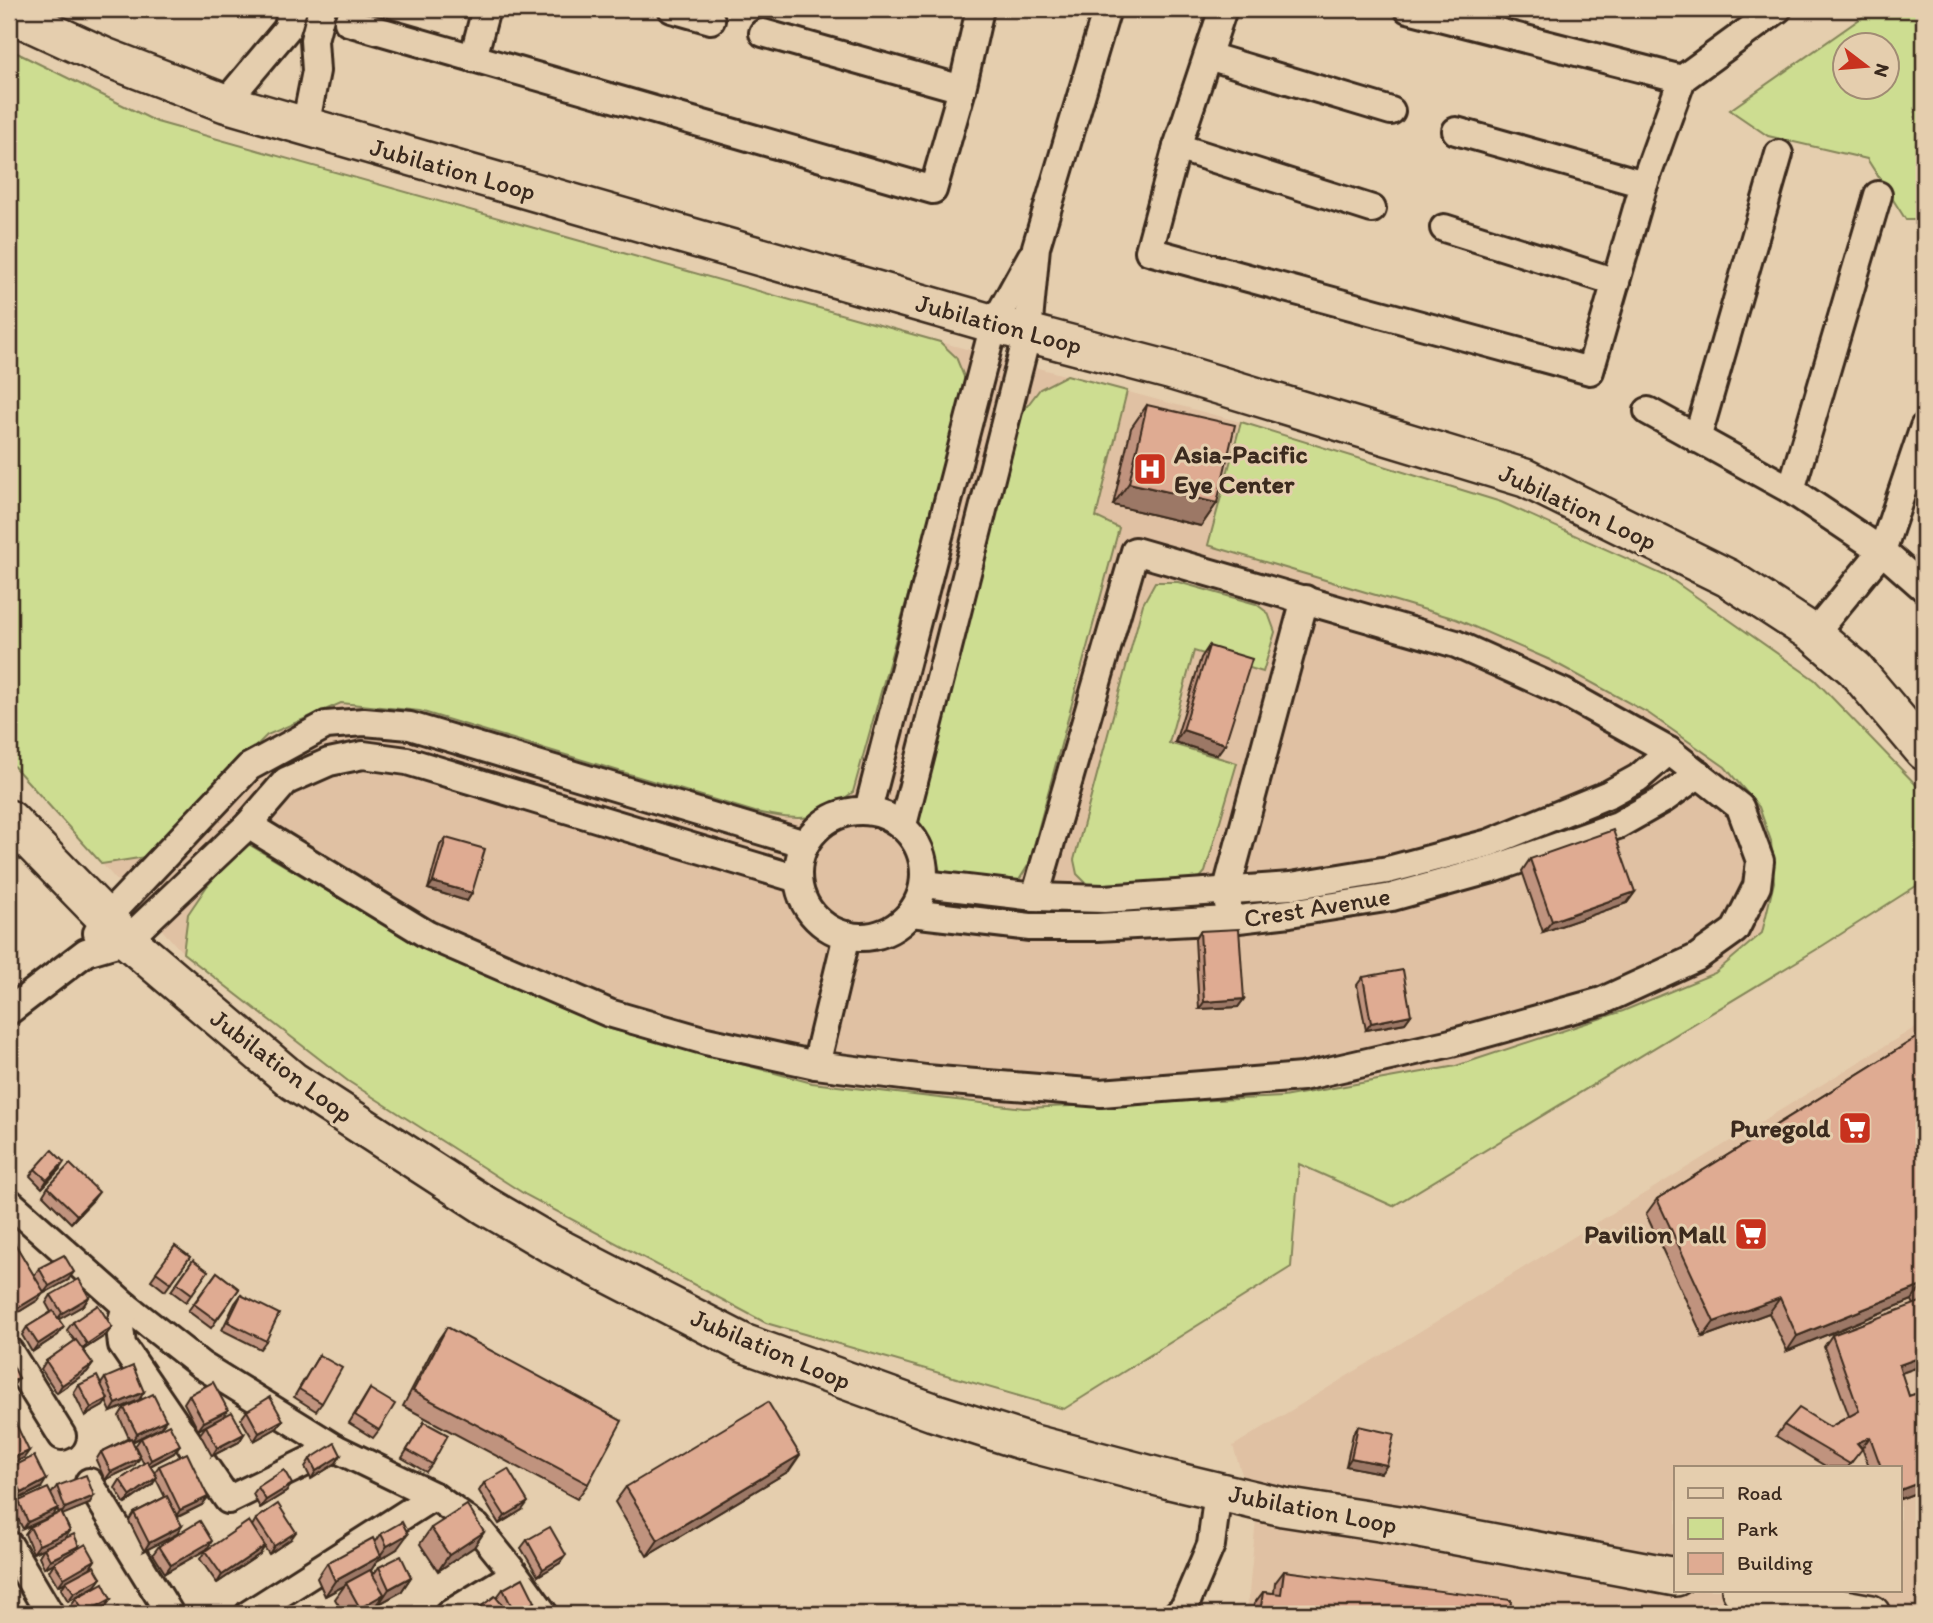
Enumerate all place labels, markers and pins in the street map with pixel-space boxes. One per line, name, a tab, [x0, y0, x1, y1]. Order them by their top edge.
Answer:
place label: Asia-Pacific Eye Center	[1173, 438, 1308, 500]
hospital icon: Asia-Pacific Eye Center	[1131, 450, 1169, 488]
supermarket icon: Puregold	[1836, 1109, 1874, 1147]
place label: Puregold	[1730, 1112, 1831, 1144]
supermarket icon: Pavilion Mall	[1732, 1215, 1770, 1253]
place label: Pavilion Mall	[1584, 1218, 1727, 1250]

